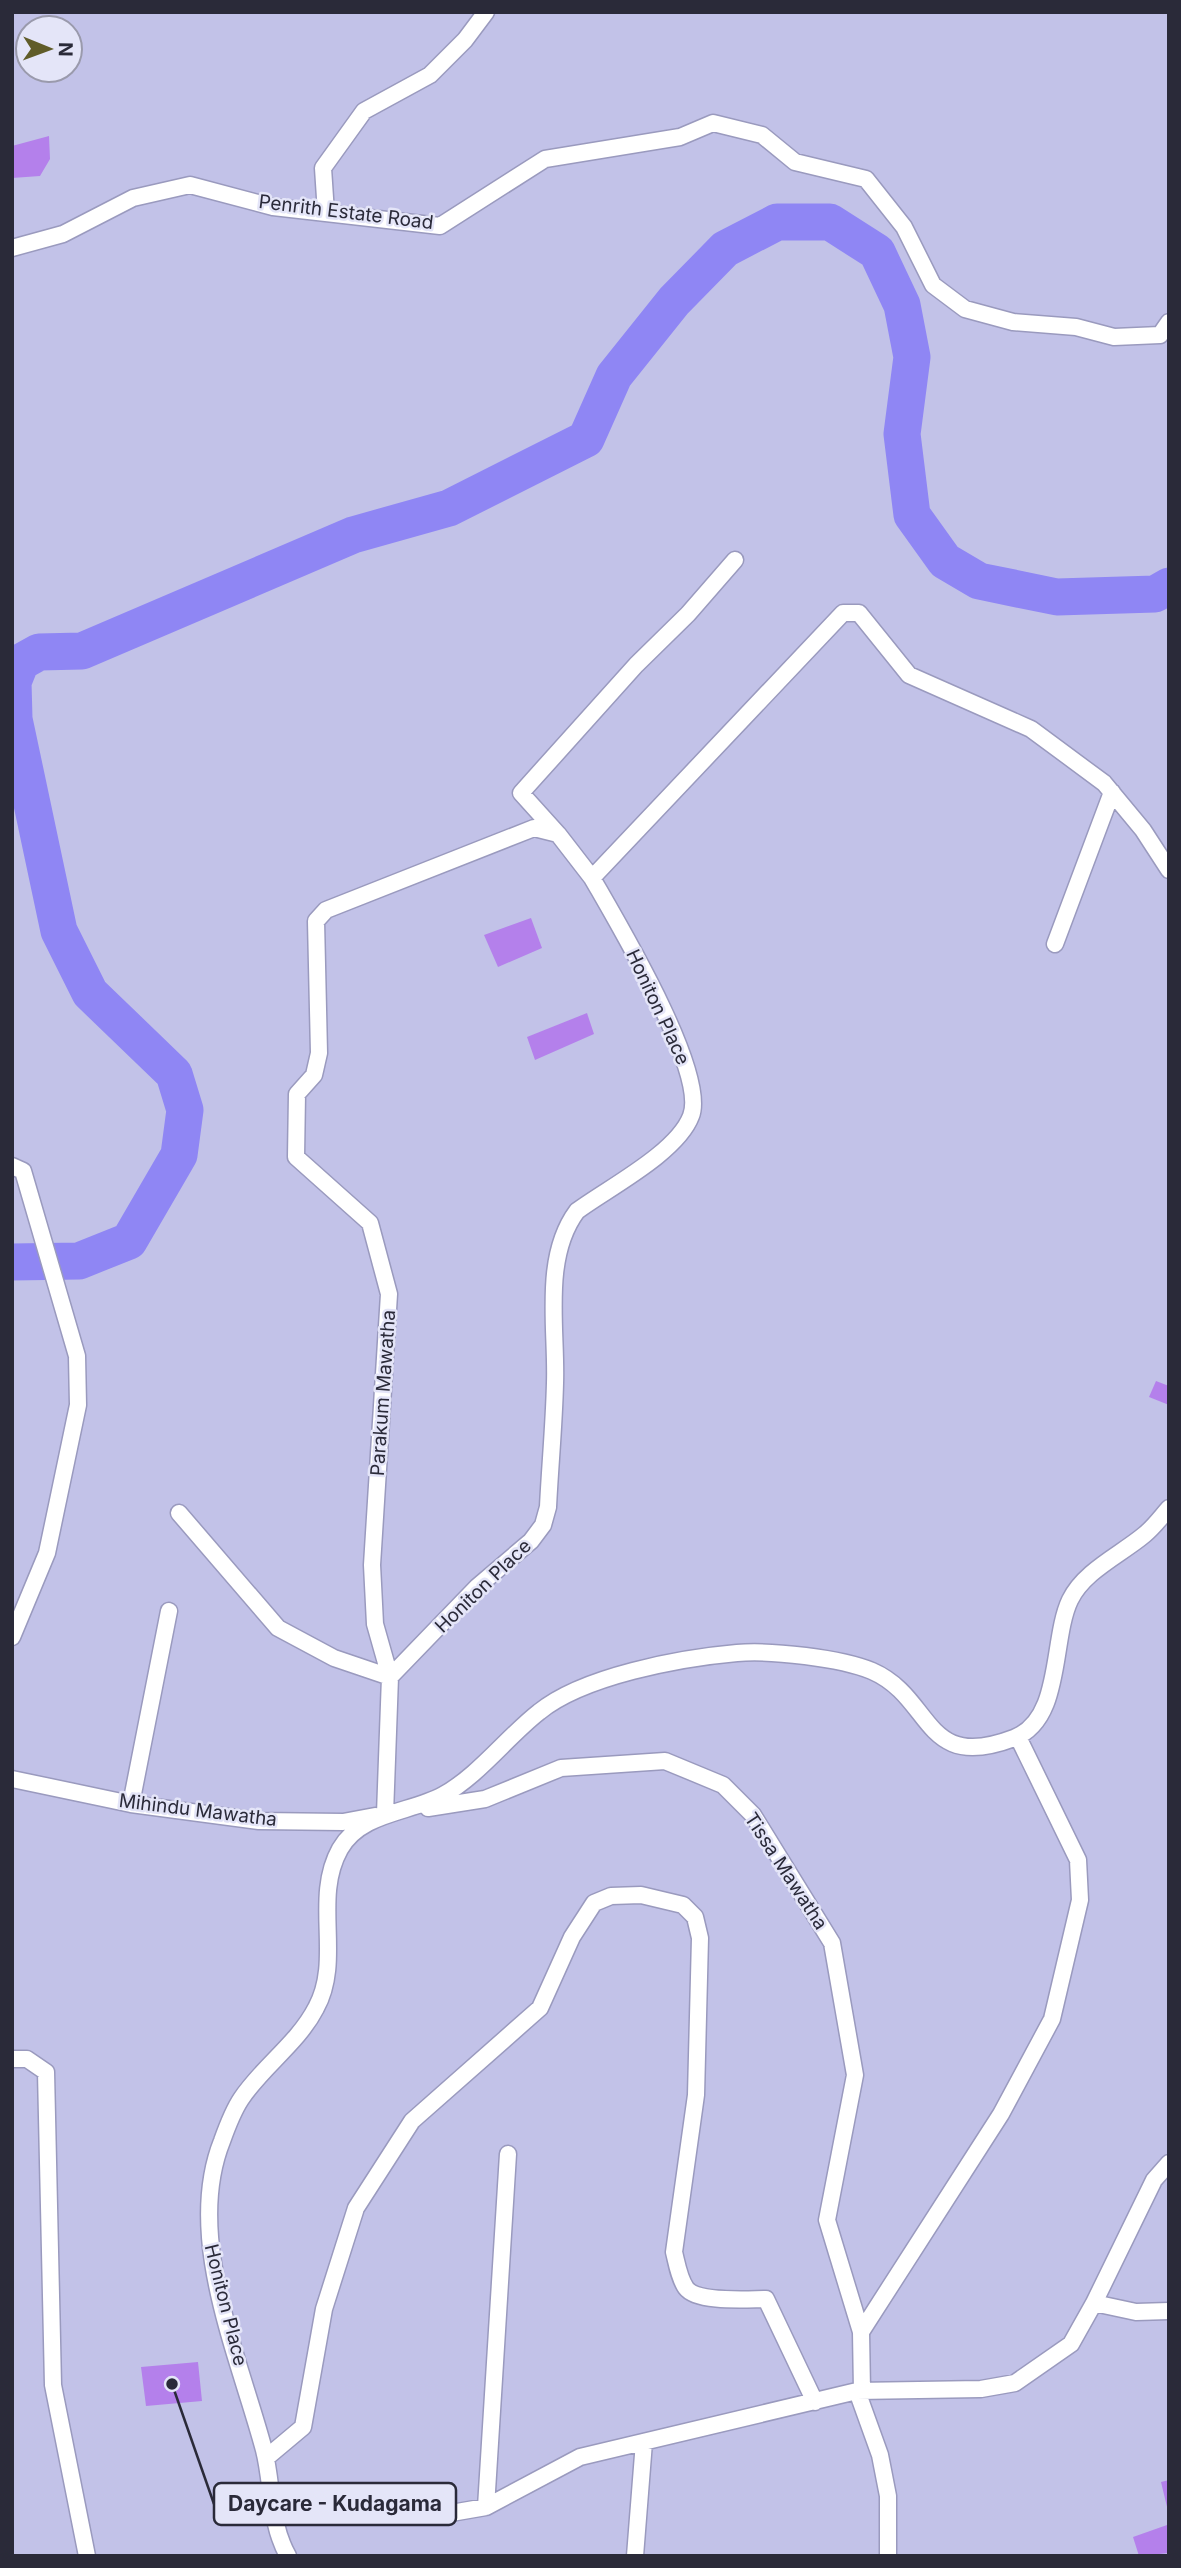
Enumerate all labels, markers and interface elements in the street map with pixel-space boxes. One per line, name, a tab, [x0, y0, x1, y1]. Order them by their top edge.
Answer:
north arrow	[14, 14, 84, 84]
text: N	[54, 42, 77, 57]
street label: Penrith Estate Road	[257, 190, 435, 234]
street label: Honiton Place	[621, 946, 695, 1068]
street label: Parakum Mawatha	[366, 1309, 400, 1477]
street label: Honiton Place	[430, 1534, 536, 1638]
street label: Mihindu Mawatha	[118, 1789, 278, 1831]
street label: Tissa Mawatha	[740, 1808, 832, 1934]
street label: Honiton Place	[200, 2242, 252, 2368]
callout: Daycare - Kudagama	[214, 2483, 456, 2525]
text: Daycare - Kudagama	[228, 2491, 442, 2516]

